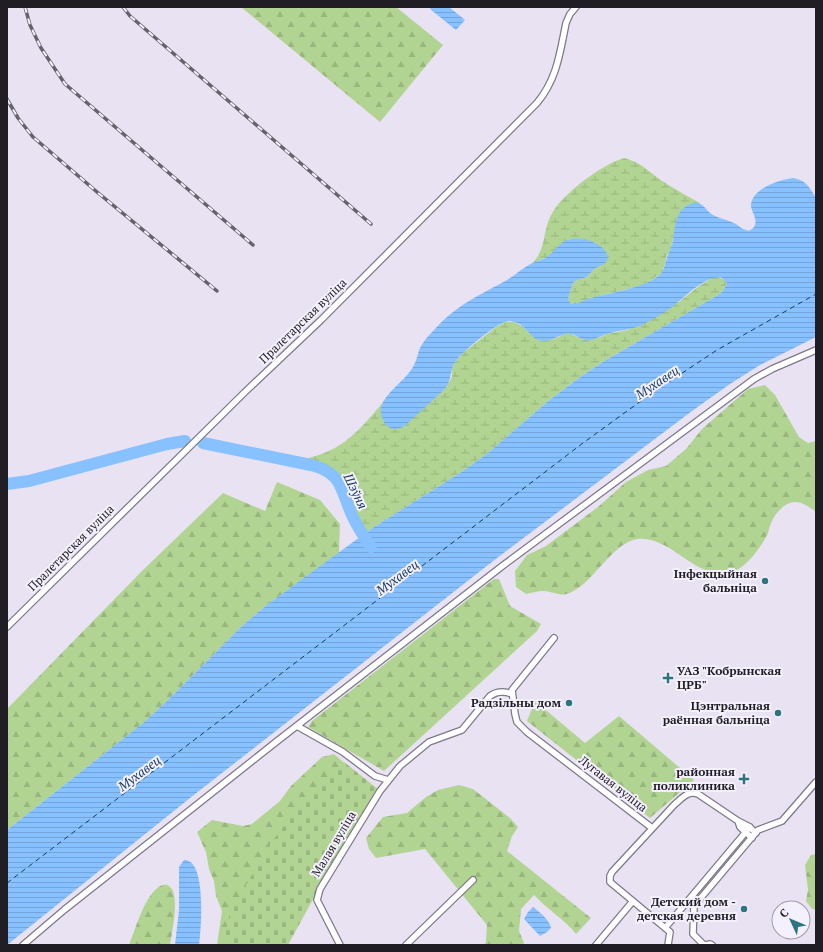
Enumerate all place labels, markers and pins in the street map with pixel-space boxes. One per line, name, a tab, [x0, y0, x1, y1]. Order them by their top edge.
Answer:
place label: Інфекцыйная бальніца	[674, 566, 757, 595]
marker: Інфекцыйная бальніца	[760, 576, 770, 586]
place label: УАЗ "Кобрынская ЦРБ"	[677, 663, 781, 692]
marker: УАЗ "Кобрынская ЦРБ"	[662, 672, 674, 684]
place label: Радзільны дом	[471, 695, 561, 710]
marker: Радзільны дом	[564, 698, 574, 708]
place label: Цэнтральная раённая бальніца	[663, 698, 770, 727]
marker: Цэнтральная раённая бальніца	[773, 708, 783, 718]
place label: районная поликлиника	[653, 764, 735, 793]
marker: районная поликлиника	[738, 773, 750, 785]
place label: Детский дом - детская деревня	[637, 894, 736, 923]
marker: Детский дом - детская деревня	[739, 904, 749, 914]

